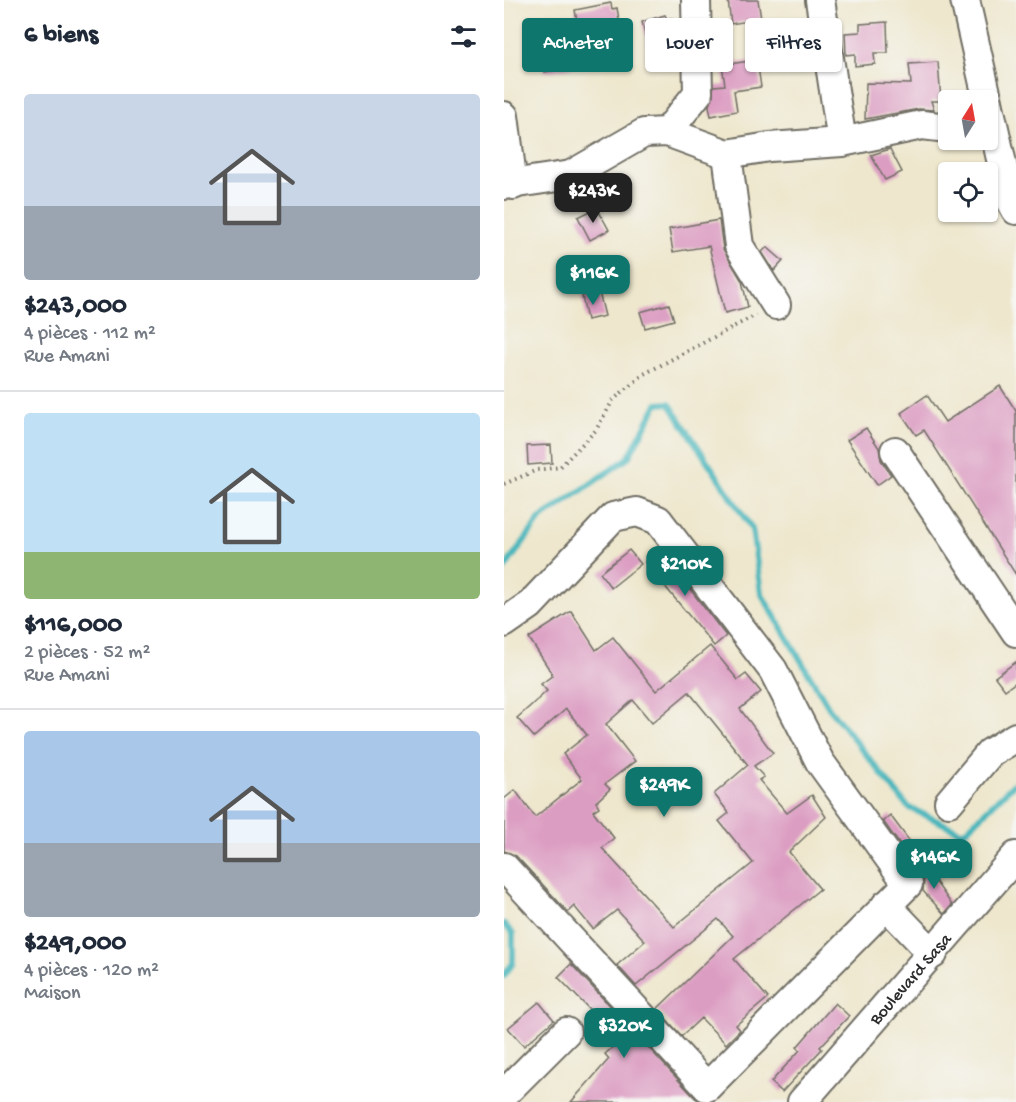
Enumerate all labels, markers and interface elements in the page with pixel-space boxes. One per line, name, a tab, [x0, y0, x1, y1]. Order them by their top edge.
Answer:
chip: Acheter	[522, 18, 633, 72]
chip: Louer	[645, 18, 733, 72]
chip: Filtres	[745, 18, 842, 72]
icon: filters	[447, 20, 480, 53]
text: 6 biens	[24, 21, 98, 52]
north arrow	[938, 90, 998, 150]
map controls	[938, 90, 998, 222]
icon: home	[198, 133, 306, 241]
button: locate	[938, 162, 998, 222]
pin: $243K	[551, 173, 635, 224]
text: $243K	[568, 181, 618, 204]
pin: $116K	[551, 255, 635, 306]
text: $116K	[570, 263, 616, 286]
text: $243,000	[24, 292, 127, 323]
text: 4 pièces · 112 m²	[24, 323, 156, 346]
text: Rue Amani	[24, 346, 110, 369]
icon: home	[198, 452, 306, 560]
pin: $210K	[643, 546, 727, 597]
text: $210K	[660, 554, 710, 577]
text: $116,000	[24, 611, 122, 642]
text: 2 pièces · 52 m²	[24, 642, 150, 665]
text: Rue Amani	[24, 665, 110, 688]
pin: $249K	[622, 767, 706, 818]
icon: home	[198, 770, 306, 878]
text: $249K	[639, 775, 689, 798]
pin: $146K	[892, 839, 976, 890]
text: $146K	[910, 847, 958, 870]
text: $249,000	[24, 929, 126, 960]
street label: Boulevard Sasa	[865, 929, 958, 1031]
text: 4 pièces · 120 m²	[24, 960, 159, 983]
text: Maison	[24, 983, 81, 1006]
pin: $320K	[582, 1008, 666, 1059]
text: $320K	[598, 1016, 650, 1039]

